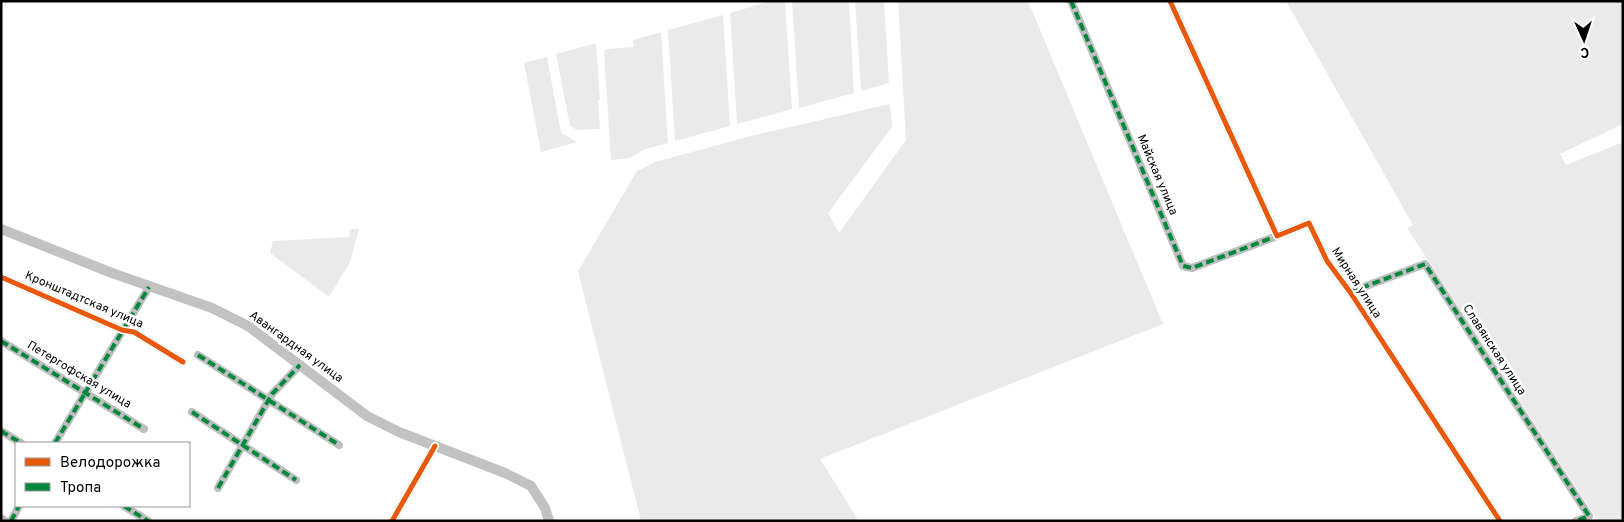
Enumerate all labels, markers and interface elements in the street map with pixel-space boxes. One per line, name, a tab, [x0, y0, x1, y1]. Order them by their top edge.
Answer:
north arrow	[1559, 15, 1609, 65]
text: С	[1580, 43, 1590, 60]
street label: Майская улица	[1133, 132, 1181, 218]
street label: Мирная улица	[1327, 245, 1385, 321]
street label: Кронштадтская улица	[22, 268, 146, 332]
street label: Славянская улица	[1459, 301, 1529, 399]
street label: Авангардная улица	[246, 307, 346, 387]
street label: Петергофская улица	[24, 338, 134, 412]
legend	[15, 442, 190, 507]
text: Велодорожка	[60, 454, 160, 473]
text: Тропа	[60, 479, 101, 498]

